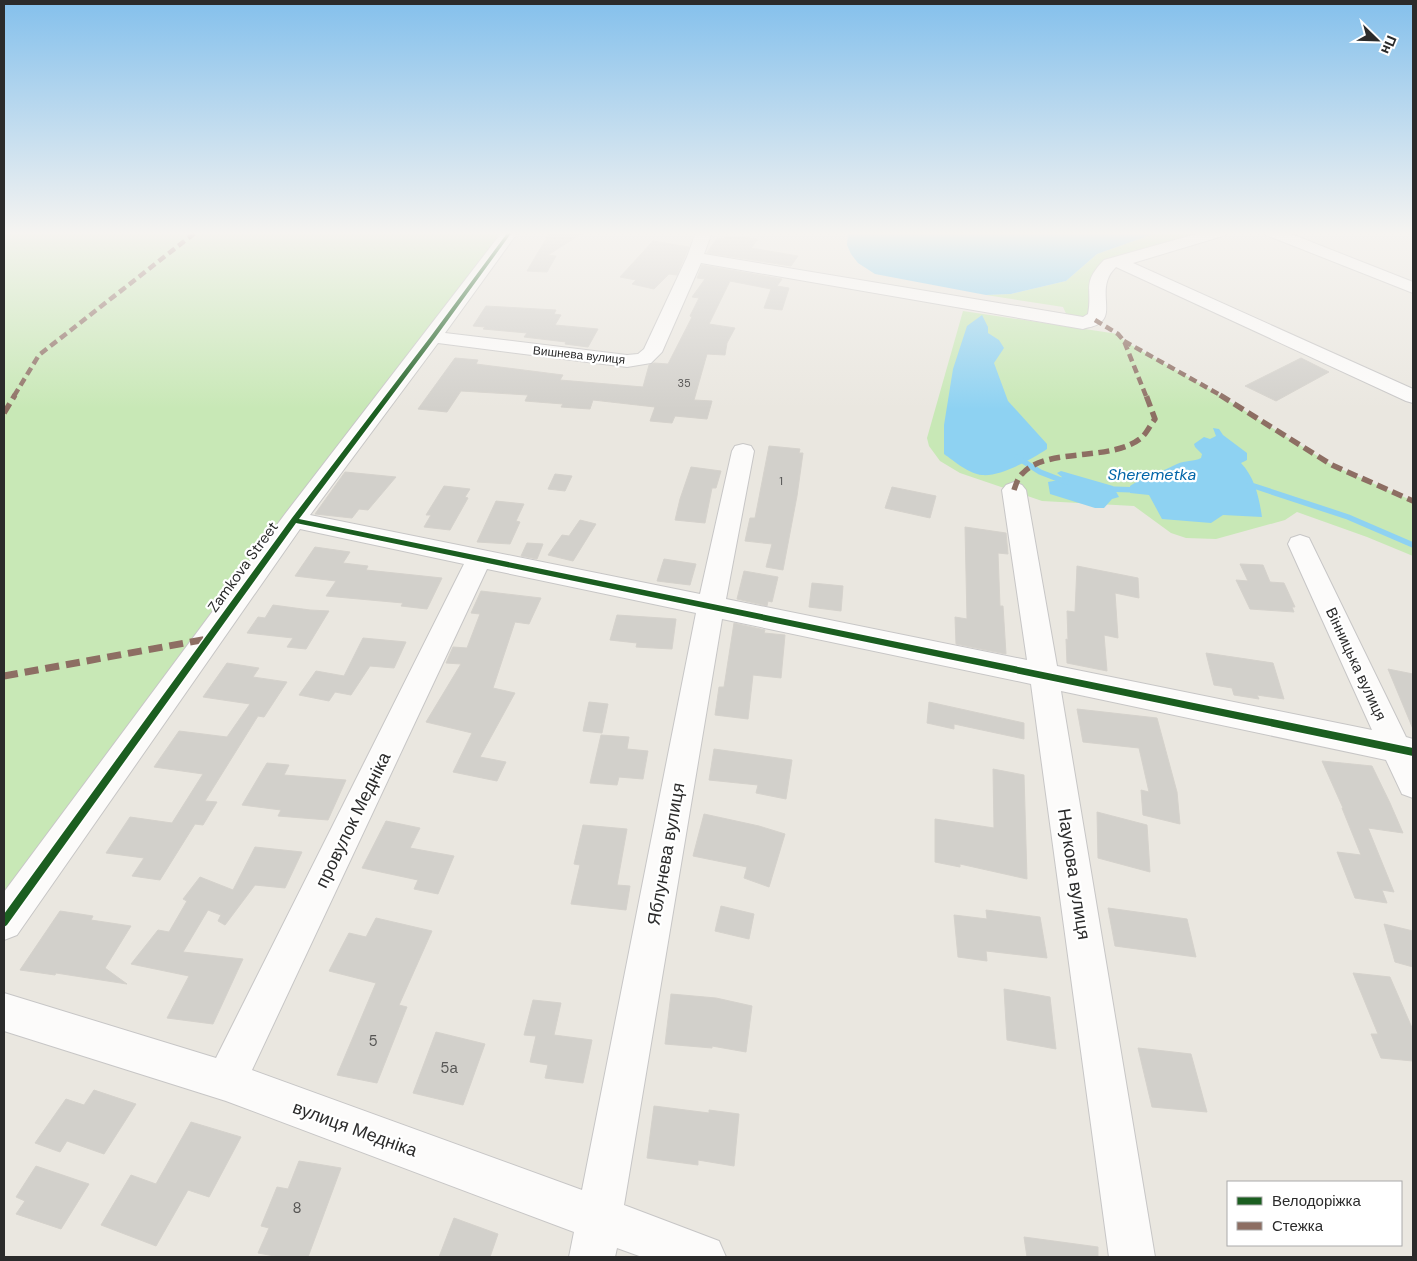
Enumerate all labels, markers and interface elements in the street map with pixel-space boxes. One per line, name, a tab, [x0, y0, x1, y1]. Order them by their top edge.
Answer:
north arrow	[1352, 15, 1402, 65]
text: Пн	[1377, 33, 1401, 57]
street label: Вишнева вулиця	[532, 342, 626, 368]
house number: 35	[677, 376, 691, 390]
water label: Sheremetka	[1108, 464, 1196, 485]
house number: 1	[779, 473, 783, 489]
street label: Zamkova Street	[203, 518, 283, 616]
street label: Вінницька вулиця	[1321, 604, 1391, 724]
street label: провулок Медніка	[310, 747, 397, 892]
street label: Яблунева вулиця	[642, 781, 690, 927]
street label: Наукова вулиця	[1052, 807, 1096, 941]
house number: 5	[368, 1031, 378, 1051]
house number: 5а	[440, 1058, 458, 1078]
street label: вулиця Медніка	[289, 1095, 421, 1163]
legend	[1227, 1181, 1402, 1246]
text: Велодоріжка	[1272, 1191, 1361, 1211]
house number: 8	[292, 1198, 302, 1218]
text: Стежка	[1272, 1216, 1324, 1236]

